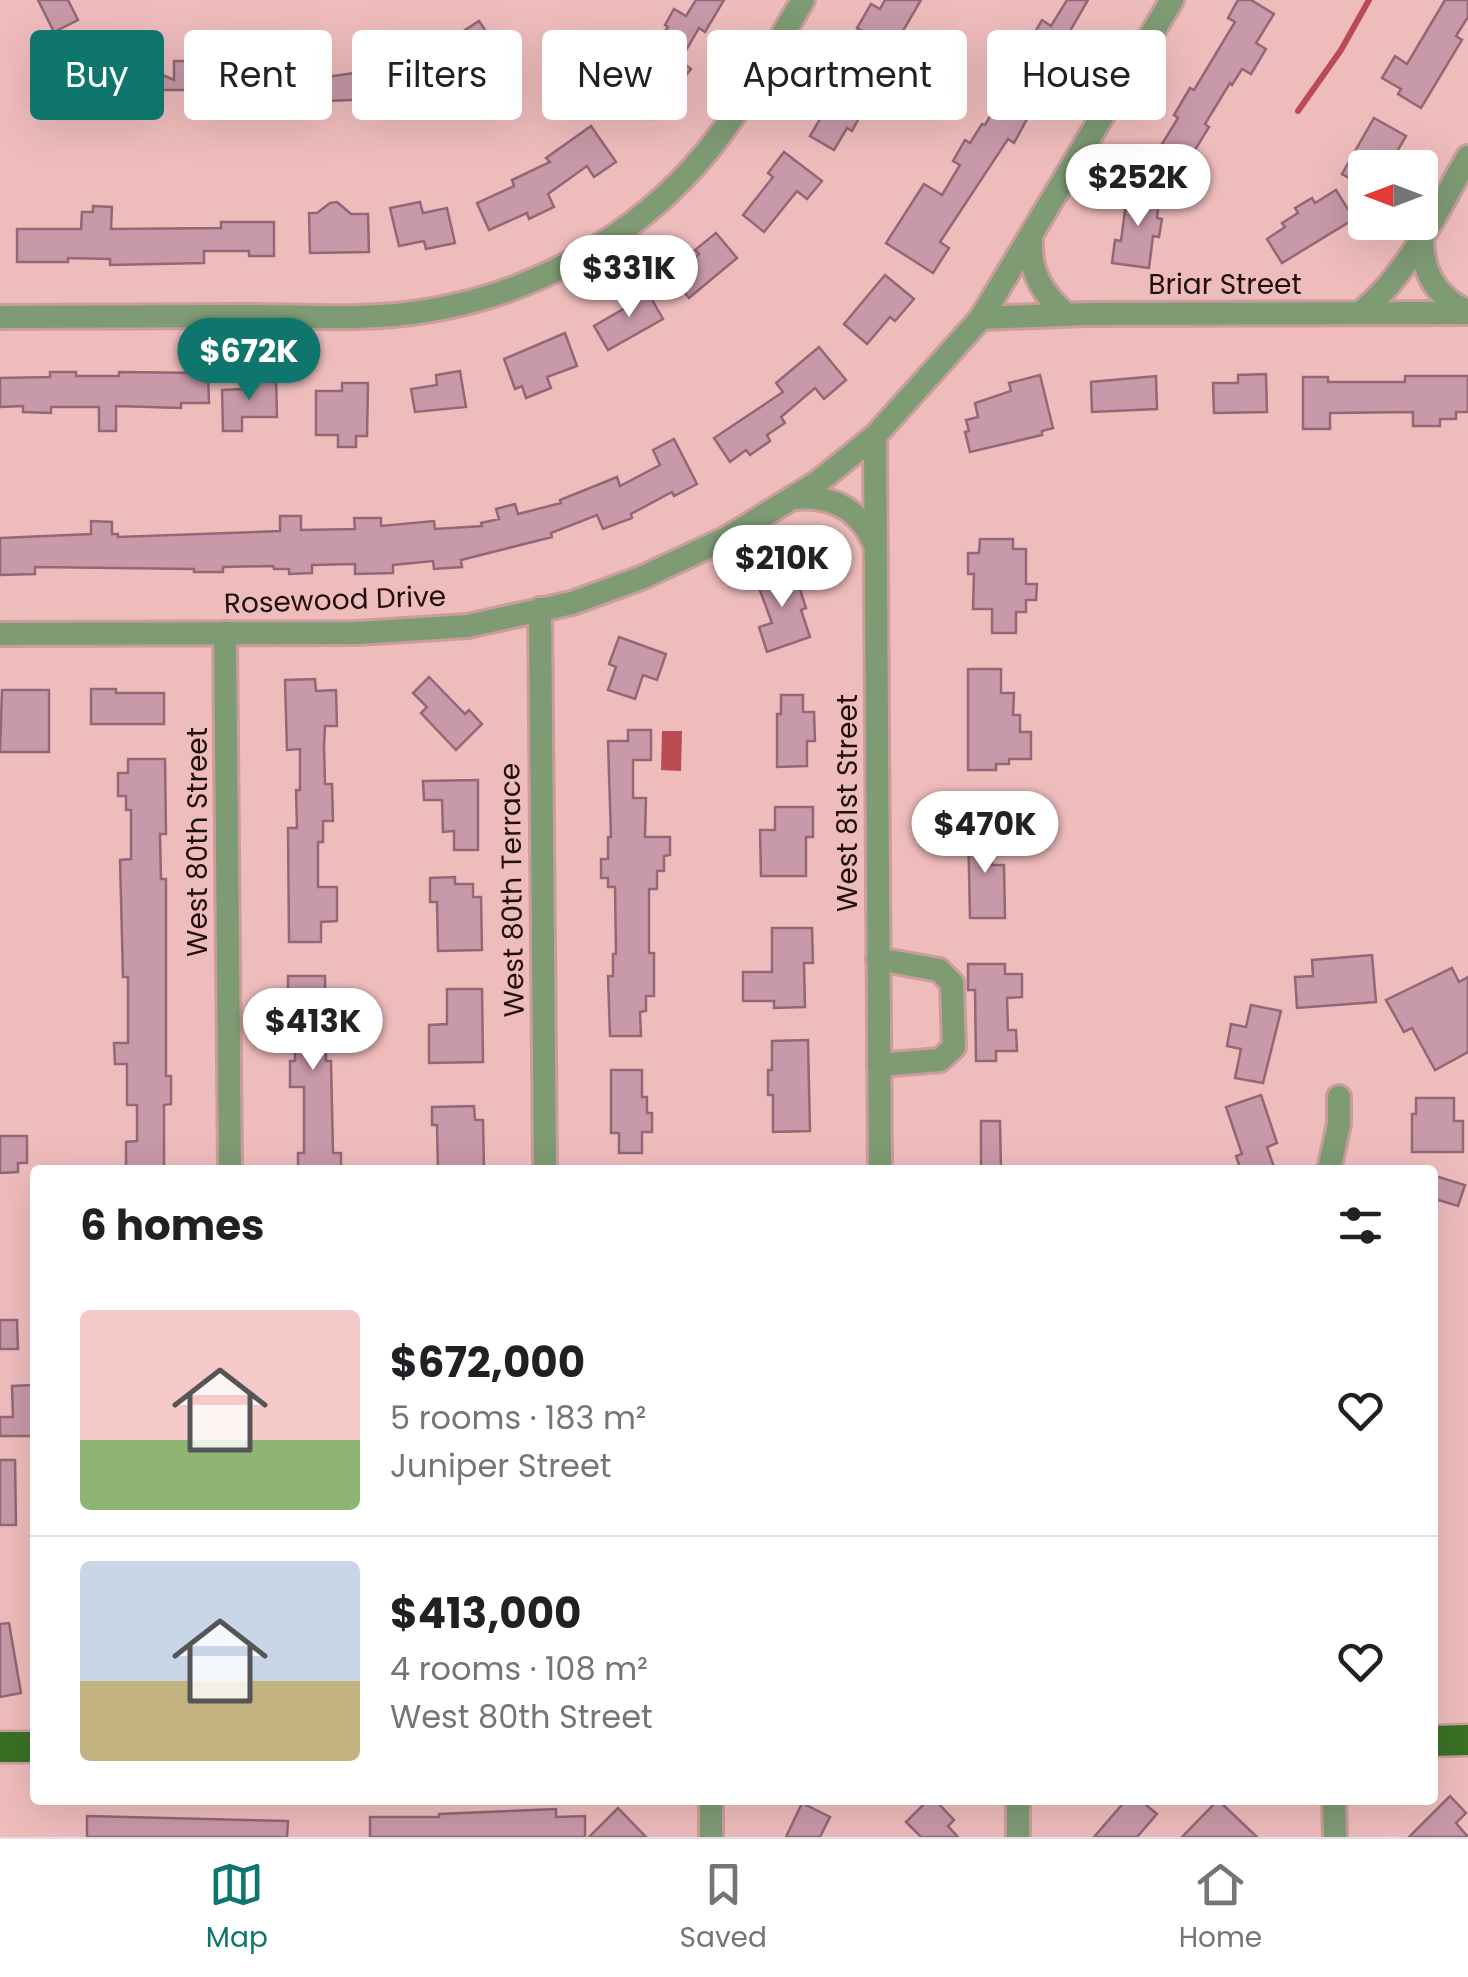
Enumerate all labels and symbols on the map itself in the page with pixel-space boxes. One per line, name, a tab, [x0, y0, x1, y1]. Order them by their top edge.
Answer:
pin: $252K	[1068, 144, 1208, 229]
north arrow	[1348, 150, 1438, 240]
pin: $331K	[559, 235, 699, 320]
street label: Briar Street	[1148, 265, 1302, 304]
pin: $672K	[179, 318, 319, 403]
pin: $210K	[712, 525, 852, 610]
street label: Rosewood Drive	[223, 577, 447, 623]
street label: West 81st Street	[828, 694, 867, 912]
street label: West 80th Street	[178, 727, 217, 957]
street label: West 80th Terrace	[490, 762, 534, 1018]
pin: $470K	[915, 791, 1055, 876]
pin: $413K	[243, 988, 383, 1073]

